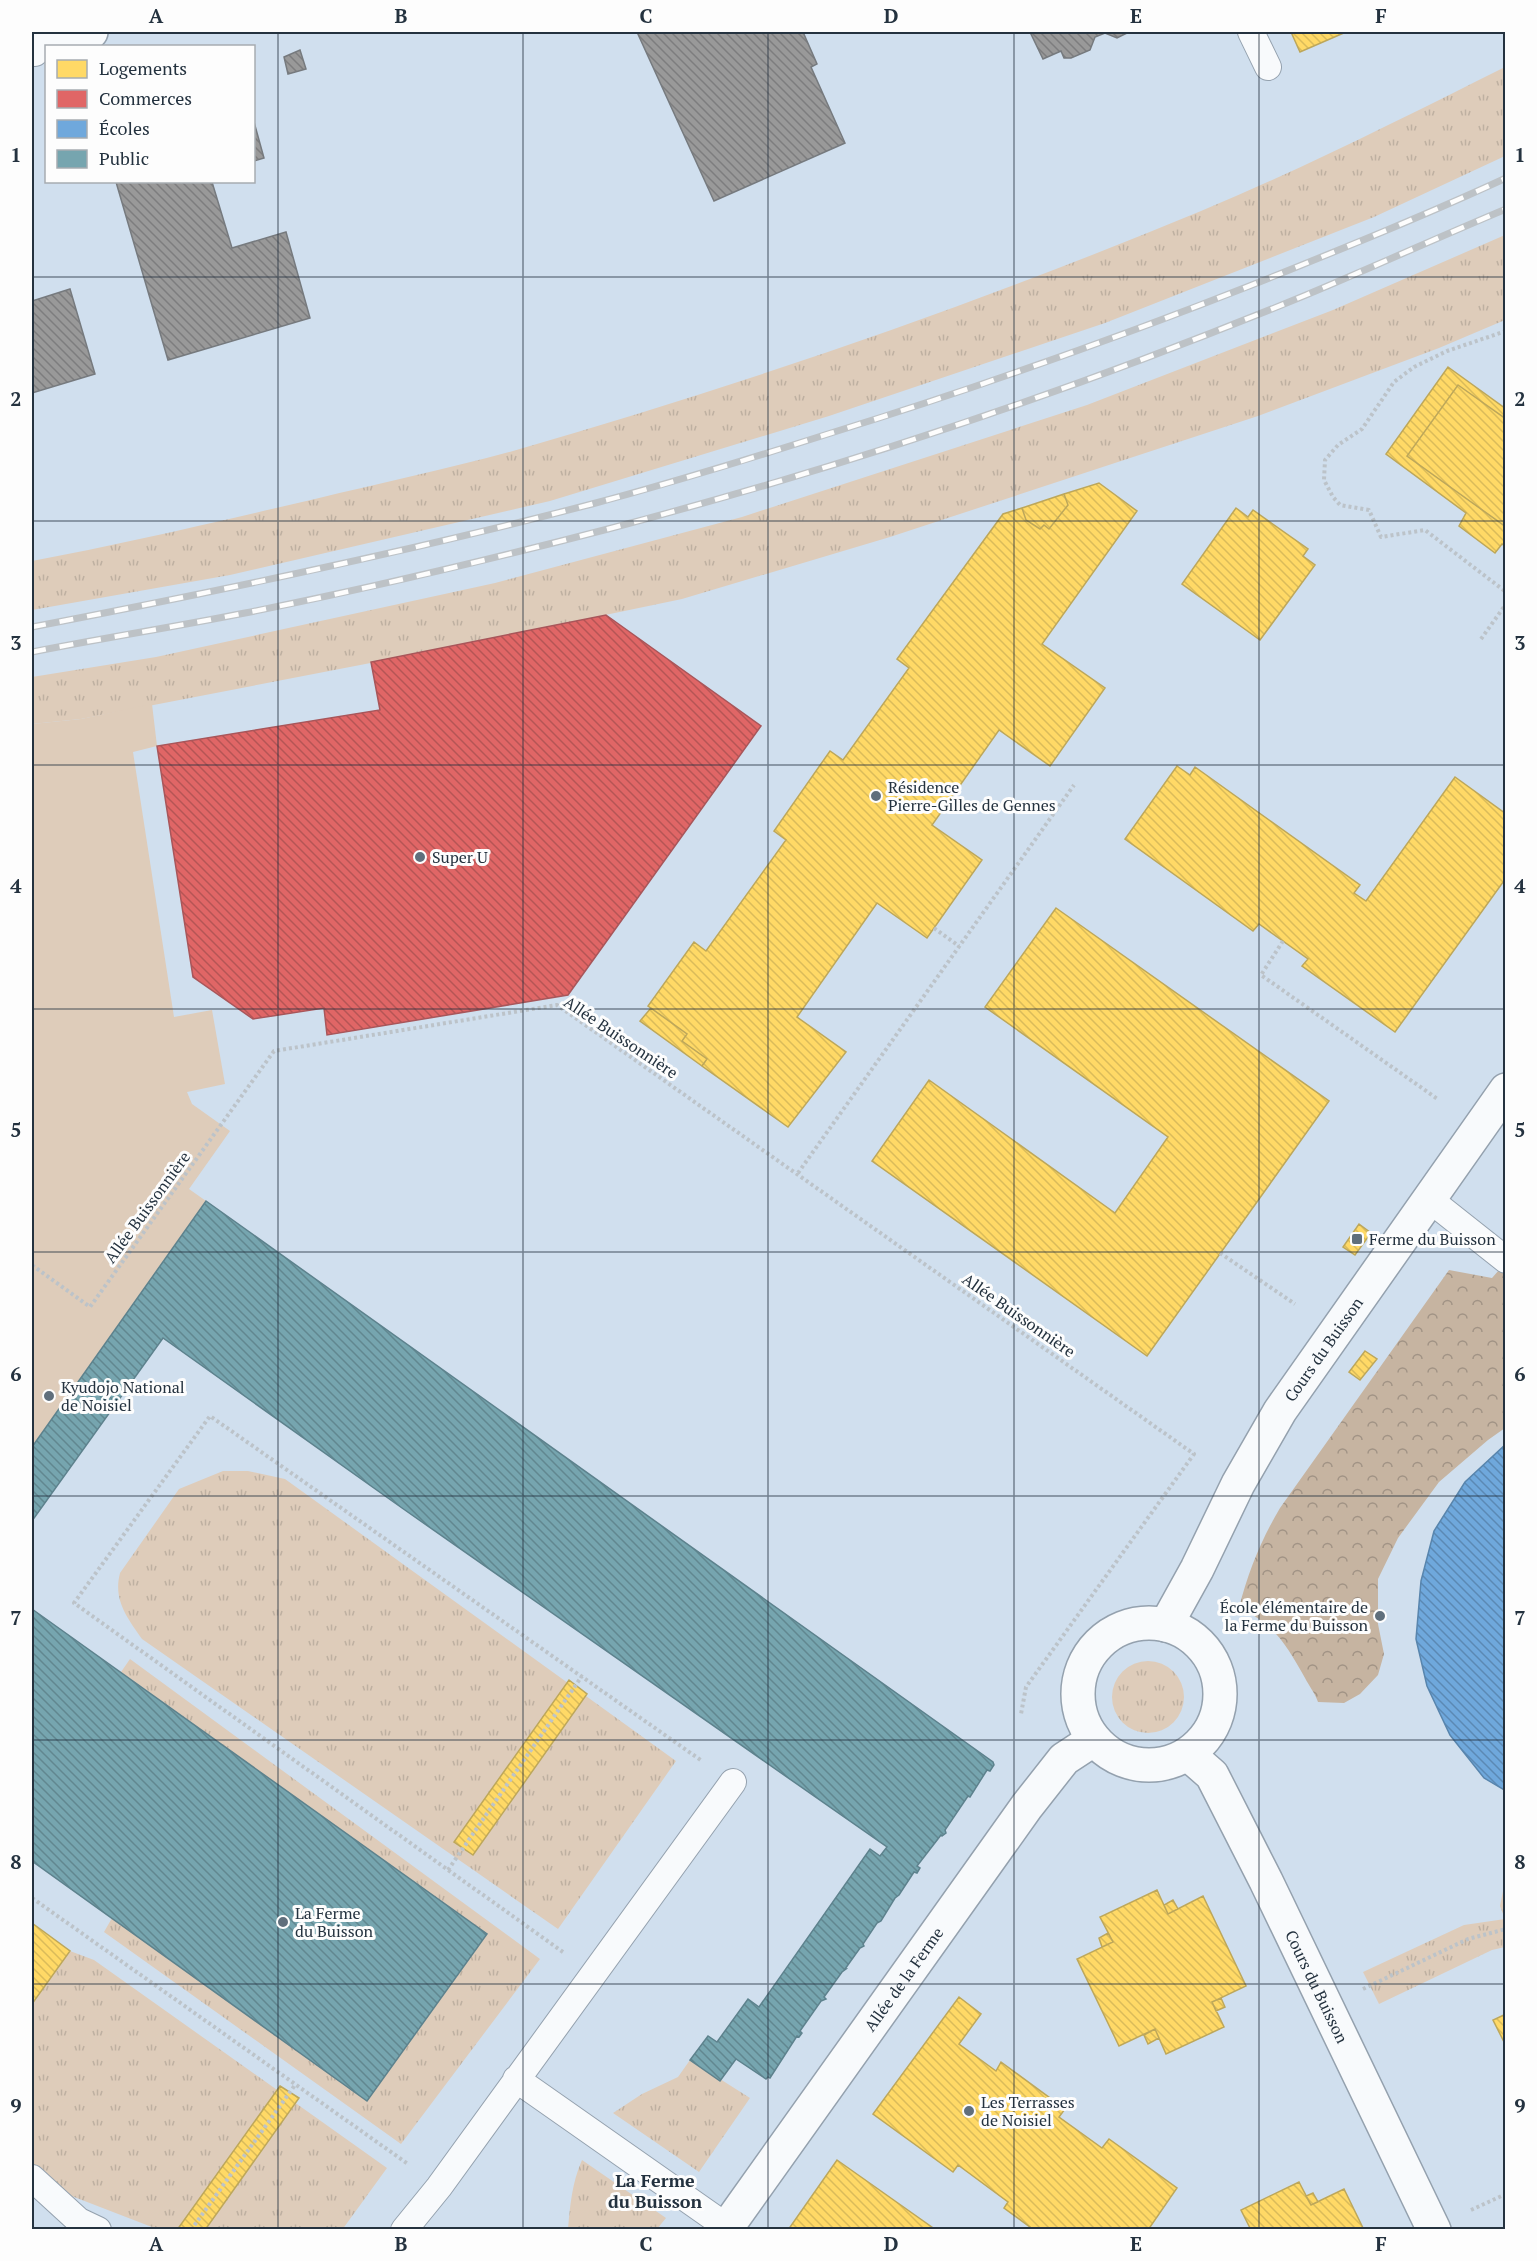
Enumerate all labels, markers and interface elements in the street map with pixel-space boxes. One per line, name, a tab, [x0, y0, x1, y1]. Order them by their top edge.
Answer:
text: A	[149, 2, 164, 29]
text: B	[395, 2, 408, 29]
text: C	[639, 2, 653, 29]
text: D	[884, 2, 898, 29]
text: E	[1130, 2, 1142, 29]
text: F	[1375, 2, 1387, 29]
legend	[45, 45, 255, 183]
text: Logements	[99, 56, 187, 80]
text: Commerces	[99, 86, 192, 110]
text: Écoles	[99, 116, 150, 140]
text: 1	[10, 141, 22, 168]
text: 1	[1514, 141, 1526, 168]
text: Public	[99, 146, 149, 170]
text: 2	[10, 385, 22, 412]
text: 2	[1514, 385, 1526, 412]
text: 3	[10, 629, 22, 656]
text: 3	[1514, 629, 1526, 656]
place label: Résidence Pierre-Gilles de Gennes	[888, 776, 1056, 816]
marker: Résidence Pierre-Gilles de Gennes	[869, 789, 883, 803]
place label: Super U	[432, 846, 488, 868]
marker: Super U	[413, 850, 427, 864]
text: 4	[10, 872, 22, 899]
text: 4	[1514, 872, 1526, 899]
street label: Allée Buissonnière	[560, 991, 682, 1083]
text: 5	[10, 1116, 22, 1143]
text: 5	[1514, 1116, 1526, 1143]
street label: Allée Buissonnière	[99, 1147, 195, 1267]
place label: Ferme du Buisson	[1369, 1228, 1496, 1250]
marker: Ferme du Buisson	[1350, 1232, 1364, 1246]
street label: Allée Buissonnière	[958, 1268, 1080, 1362]
street label: Cours du Buisson	[1279, 1292, 1368, 1406]
text: 6	[10, 1360, 22, 1387]
text: 6	[1514, 1360, 1526, 1387]
place label: Kyudojo National de Noisiel	[61, 1376, 185, 1416]
marker: Kyudojo National de Noisiel	[42, 1389, 56, 1403]
place label: École élémentaire de la Ferme du Buisson	[1220, 1596, 1368, 1636]
text: 7	[10, 1604, 22, 1631]
text: 7	[1514, 1604, 1526, 1631]
marker: École élémentaire de la Ferme du Buisson	[1373, 1609, 1387, 1623]
text: 8	[10, 1848, 22, 1875]
text: 8	[1514, 1848, 1526, 1875]
place label: La Ferme du Buisson	[295, 1902, 373, 1942]
marker: La Ferme du Buisson	[276, 1915, 290, 1929]
street label: Allée de la Ferme	[859, 1923, 948, 2036]
street label: Cours du Buisson	[1280, 1926, 1354, 2047]
place label: Les Terrasses de Noisiel	[981, 2091, 1075, 2131]
text: 9	[10, 2092, 22, 2119]
text: 9	[1514, 2092, 1526, 2119]
marker: Les Terrasses de Noisiel	[962, 2104, 976, 2118]
district label: La Ferme du Buisson	[608, 2168, 703, 2213]
text: A	[149, 2230, 164, 2257]
text: B	[395, 2230, 408, 2257]
text: C	[639, 2230, 653, 2257]
text: D	[884, 2230, 898, 2257]
text: E	[1130, 2230, 1142, 2257]
text: F	[1375, 2230, 1387, 2257]

